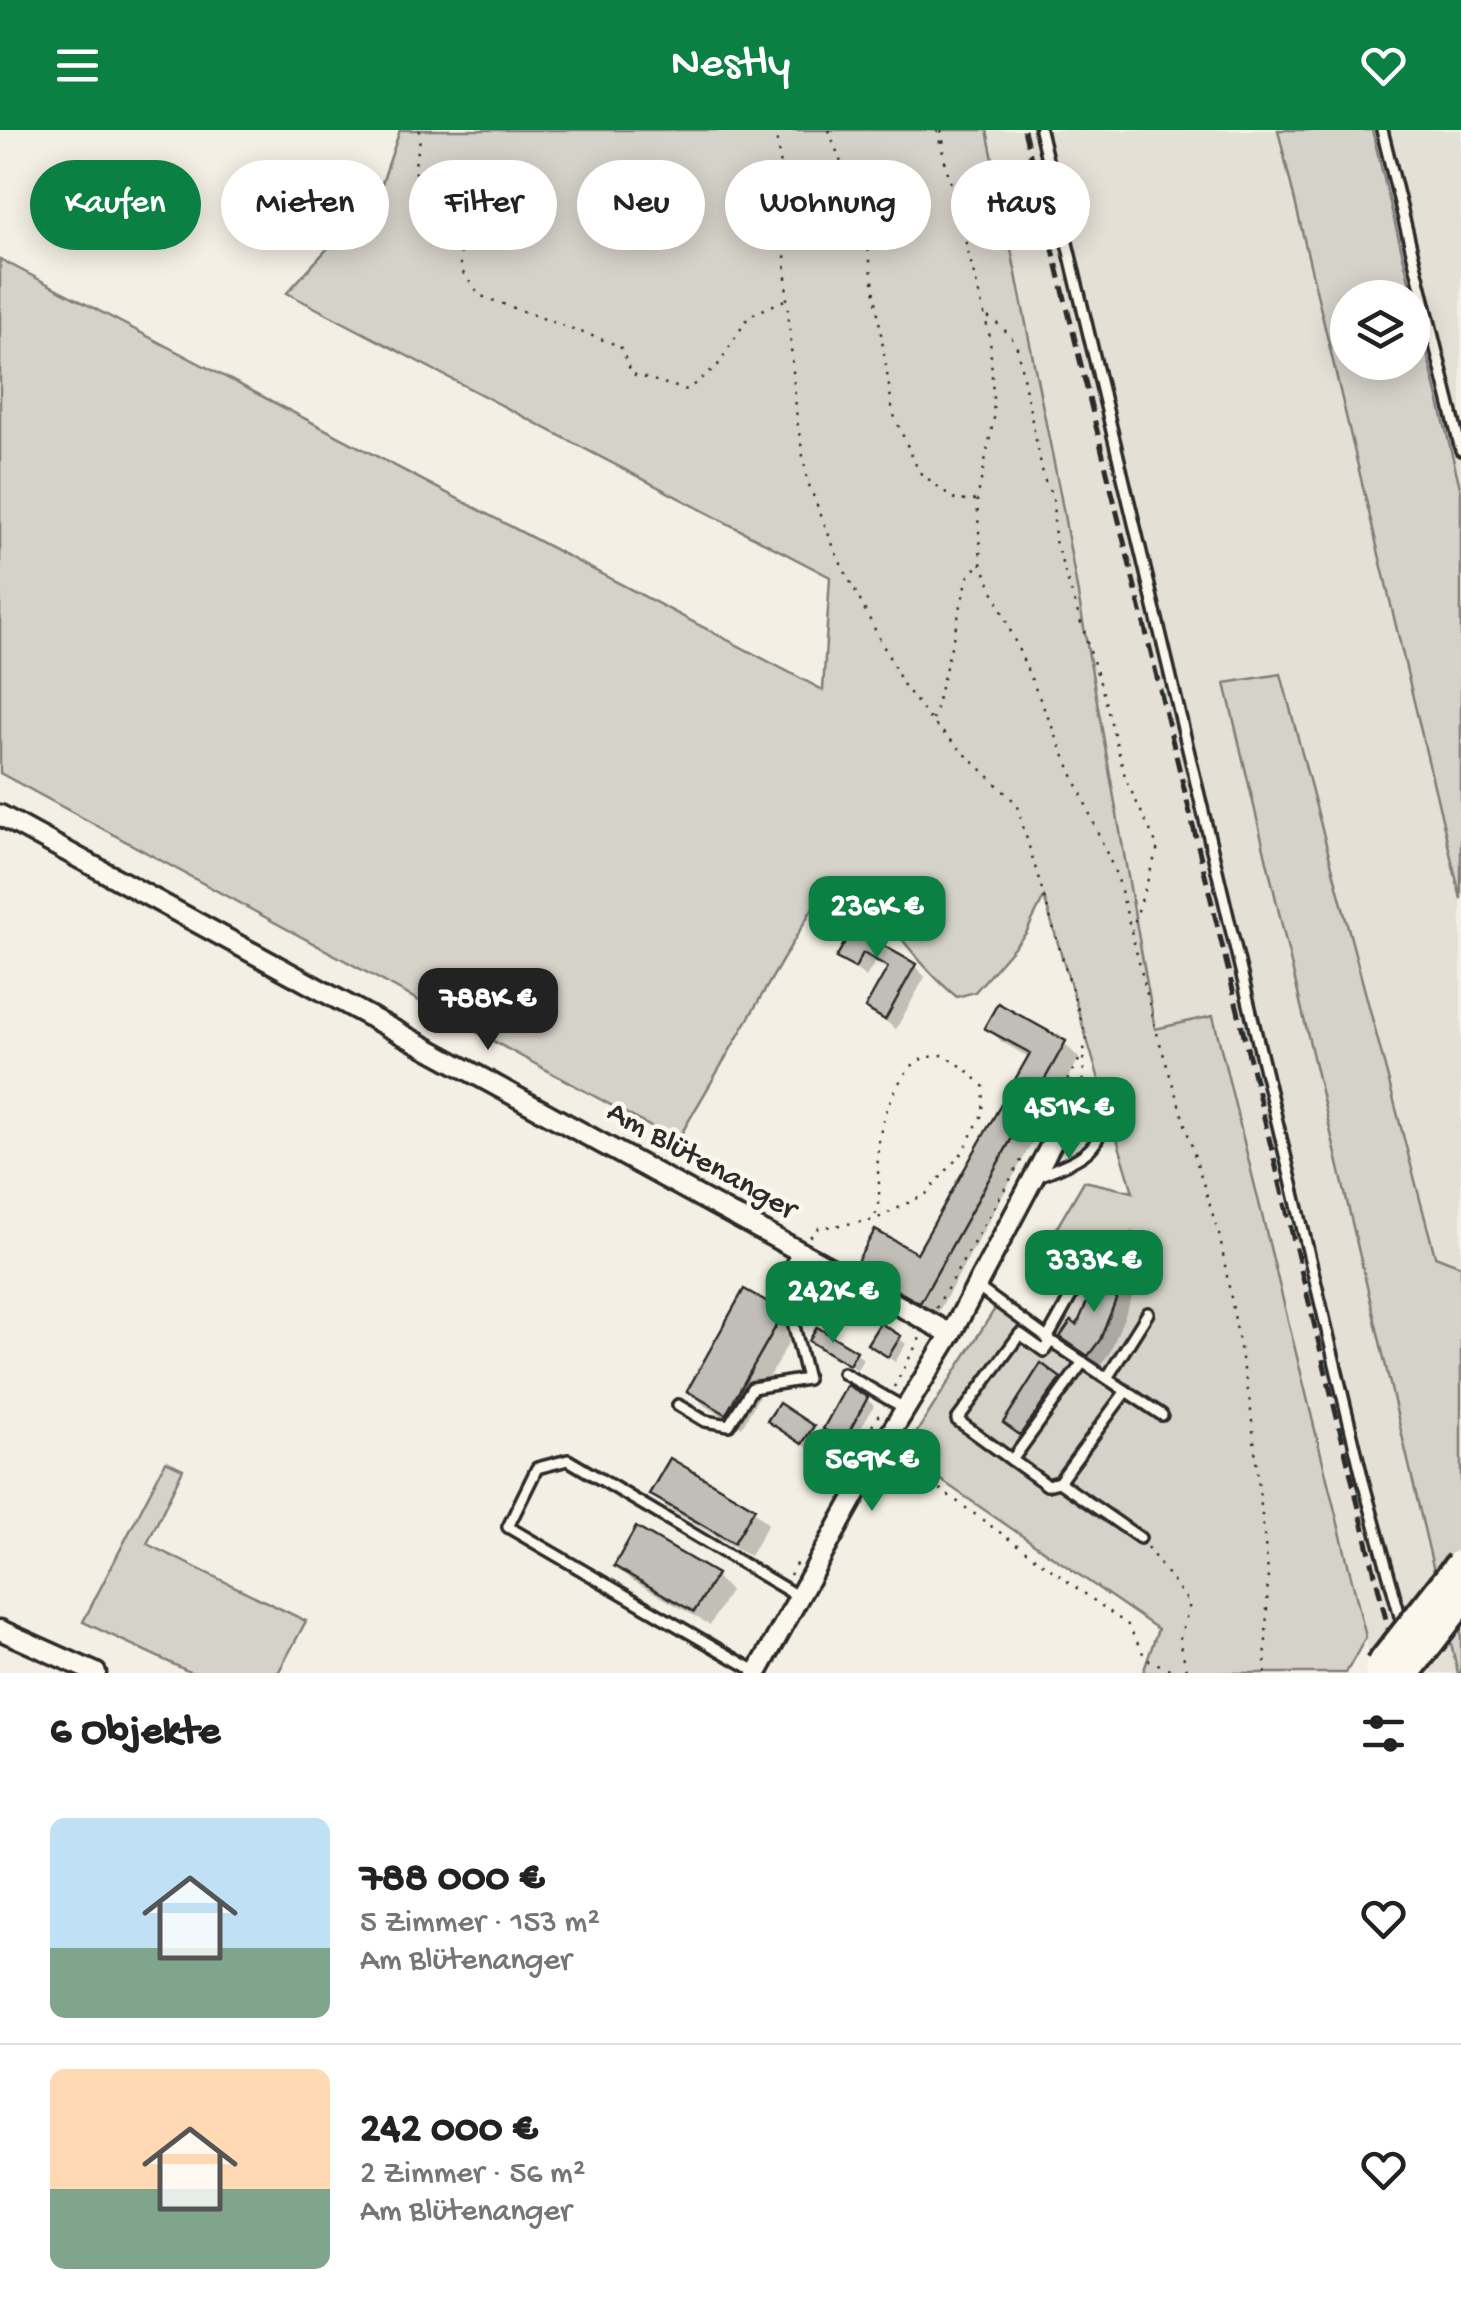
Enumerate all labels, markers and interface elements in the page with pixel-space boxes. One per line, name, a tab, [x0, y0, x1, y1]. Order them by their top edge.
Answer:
icon: menu	[50, 38, 105, 93]
icon: heart	[1356, 38, 1411, 93]
text: Nestly	[671, 39, 790, 92]
chip: Kaufen	[30, 160, 201, 250]
chip: Mieten	[221, 160, 389, 250]
chip: Filter	[409, 160, 557, 250]
chip: Neu	[577, 160, 705, 250]
chip: Wohnung	[725, 160, 931, 250]
chip: Haus	[951, 160, 1090, 250]
map controls	[1330, 280, 1430, 380]
button: layers	[1330, 280, 1430, 380]
pin: 236K €	[796, 876, 958, 961]
text: 236K €	[831, 889, 923, 927]
pin: 788K €	[407, 968, 569, 1053]
text: 788K €	[440, 981, 536, 1019]
pin: 451K €	[988, 1077, 1150, 1162]
text: 451K €	[1024, 1090, 1114, 1128]
street label: Am Blütenanger	[599, 1094, 805, 1231]
pin: 333K €	[1013, 1230, 1175, 1315]
text: 333K €	[1047, 1243, 1141, 1281]
pin: 242K €	[752, 1261, 914, 1346]
text: 242K €	[788, 1274, 878, 1312]
pin: 569K €	[791, 1429, 953, 1514]
text: 569K €	[825, 1442, 919, 1480]
icon: filters	[1356, 1706, 1411, 1761]
text: 6 Objekte	[50, 1709, 220, 1758]
text: 788 000 €	[360, 1856, 544, 1905]
icon: home	[130, 1858, 250, 1978]
icon: heart	[1356, 1891, 1411, 1946]
text: 5 Zimmer · 153 m²	[360, 1905, 600, 1943]
text: Am Blütenanger	[360, 1943, 571, 1981]
text: 242 000 €	[360, 2107, 538, 2156]
icon: home	[130, 2109, 250, 2229]
icon: heart	[1356, 2142, 1411, 2197]
text: 2 Zimmer · 56 m²	[360, 2156, 585, 2194]
text: Am Blütenanger	[360, 2194, 571, 2232]

